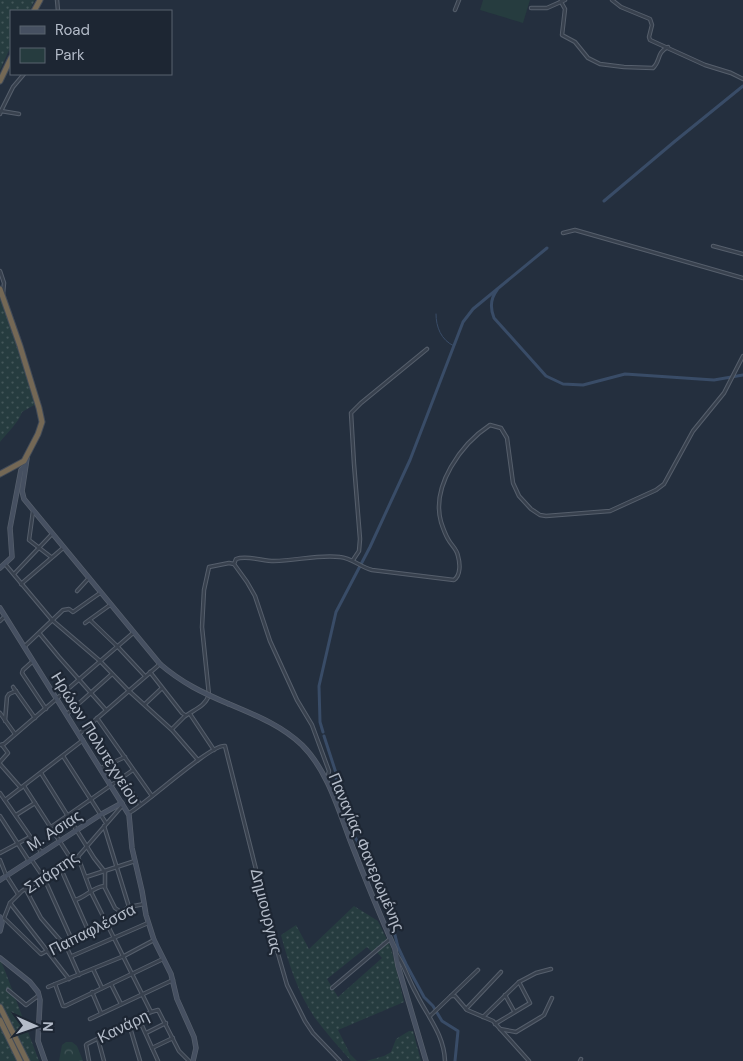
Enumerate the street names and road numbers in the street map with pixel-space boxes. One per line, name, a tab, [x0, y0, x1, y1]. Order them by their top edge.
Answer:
street label: Ηρώων Πολυτεχνείου	[46, 668, 145, 809]
street label: Παναγίας Φανερωμένης	[324, 770, 410, 935]
street label: Μ. Ασιας	[23, 805, 86, 856]
street label: Σπάρτης	[20, 846, 83, 898]
street label: Δημιουργιας	[246, 866, 287, 956]
street label: Παπαφλέσσα	[45, 899, 139, 960]
street label: Κανάρη	[94, 1005, 153, 1048]

